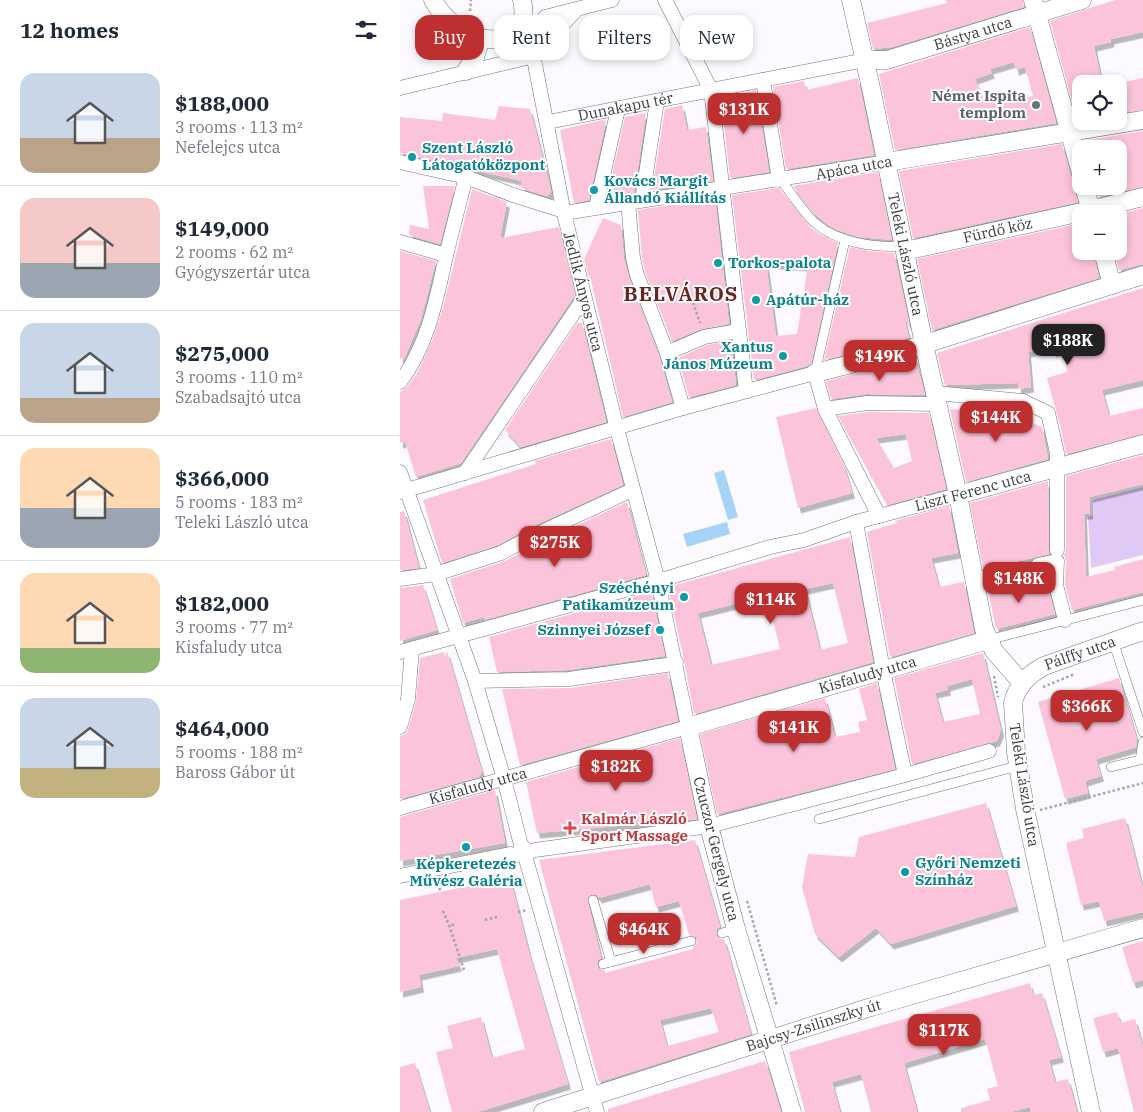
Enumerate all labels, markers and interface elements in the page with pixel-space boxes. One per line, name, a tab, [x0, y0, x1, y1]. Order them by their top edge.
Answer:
street label: Bástya utca	[931, 12, 1014, 54]
chip: Buy	[415, 15, 484, 60]
chip: Rent	[494, 15, 569, 60]
chip: Filters	[579, 15, 670, 60]
chip: New	[680, 15, 753, 60]
text: 12 homes	[20, 16, 119, 44]
icon: filters	[352, 16, 380, 44]
map controls	[1072, 75, 1127, 260]
button: locate	[1072, 75, 1127, 130]
place label: Német Ispita templom	[932, 86, 1026, 122]
street label: Dunakapu tér	[576, 88, 675, 125]
text: $188,000	[175, 89, 269, 117]
pin: $131K	[709, 92, 779, 135]
icon: home	[60, 93, 120, 153]
text: $131K	[719, 99, 769, 119]
marker: Német Ispita templom	[1030, 99, 1042, 111]
text: 3 rooms · 113 m²	[175, 117, 303, 137]
text: Nefelejcs utca	[175, 137, 280, 157]
place label: Szent László Látogatóközpont	[422, 138, 546, 174]
button: +	[1072, 140, 1127, 195]
marker: Szent László Látogatóközpont	[406, 151, 418, 163]
street label: Apáca utca	[814, 151, 894, 184]
place label: Kovács Margit Állandó Kiállítás	[604, 171, 726, 207]
marker: Kovács Margit Állandó Kiállítás	[588, 184, 600, 196]
street label: Teleki László utca	[884, 191, 928, 317]
button: −	[1072, 205, 1127, 260]
street label: Fürdő köz	[961, 213, 1034, 247]
text: $149,000	[175, 214, 269, 242]
icon: home	[60, 218, 120, 278]
street label: Jedlik Ányos utca	[559, 230, 608, 354]
text: 2 rooms · 62 m²	[175, 242, 293, 262]
place label: Torkos-palota	[728, 253, 832, 272]
marker: Torkos-palota	[712, 257, 724, 269]
text: Gyógyszertár utca	[175, 262, 310, 282]
district label: BELVÁROS	[624, 280, 738, 307]
place label: Apátúr-ház	[766, 290, 849, 309]
marker: Apátúr-ház	[750, 294, 762, 306]
pin: $188K	[1033, 324, 1103, 366]
text: $188K	[1043, 330, 1093, 350]
place label: Xantus János Múzeum	[664, 337, 773, 373]
text: $275,000	[175, 339, 269, 367]
pin: $149K	[845, 340, 915, 382]
icon: home	[60, 343, 120, 403]
text: $149K	[855, 346, 905, 366]
marker: Xantus János Múzeum	[777, 350, 789, 362]
text: 3 rooms · 110 m²	[175, 367, 303, 387]
text: Szabadsajtó utca	[175, 387, 301, 407]
pin: $144K	[961, 400, 1031, 443]
text: $144K	[971, 407, 1021, 427]
text: $366,000	[175, 464, 269, 492]
street label: Liszt Ferenc utca	[913, 466, 1033, 515]
icon: home	[60, 468, 120, 528]
text: 5 rooms · 183 m²	[175, 492, 303, 512]
text: Teleki László utca	[175, 512, 309, 532]
pin: $275K	[520, 526, 590, 568]
text: $275K	[530, 532, 580, 552]
pin: $148K	[984, 562, 1054, 604]
text: $148K	[994, 568, 1044, 588]
place label: Széchényi Patikamúzeum	[562, 578, 674, 614]
pin: $114K	[736, 582, 806, 625]
text: $182,000	[175, 589, 269, 617]
text: $114K	[746, 589, 796, 609]
marker: Széchényi Patikamúzeum	[678, 591, 690, 603]
icon: home	[60, 593, 120, 653]
text: 3 rooms · 77 m²	[175, 617, 293, 637]
place label: Szinnyei József	[537, 620, 651, 639]
marker: Szinnyei József	[654, 624, 666, 636]
street label: Pálffy utca	[1042, 631, 1118, 674]
text: Kisfaludy utca	[175, 637, 282, 657]
street label: Kisfaludy utca	[816, 651, 918, 698]
pin: $366K	[1052, 690, 1122, 732]
text: $366K	[1062, 696, 1112, 716]
pin: $141K	[759, 710, 829, 753]
text: $464,000	[175, 714, 269, 742]
text: $141K	[769, 717, 819, 737]
icon: home	[60, 718, 120, 778]
street label: Teleki László utca	[1005, 722, 1044, 848]
text: 5 rooms · 188 m²	[175, 742, 303, 762]
pin: $182K	[581, 750, 651, 792]
text: $182K	[591, 756, 641, 776]
text: Baross Gábor út	[175, 762, 295, 782]
street label: Kisfaludy utca	[427, 763, 529, 808]
street label: Czuczor Gergely utca	[689, 775, 744, 923]
place label: Kalmár László Sport Massage	[581, 809, 688, 845]
marker: Kalmár László Sport Massage	[563, 821, 577, 835]
marker: Képkeretezés Művész Galéria	[460, 841, 472, 853]
place label: Győri Nemzeti Színház	[915, 853, 1021, 889]
place label: Képkeretezés Művész Galéria	[409, 854, 523, 890]
marker: Győri Nemzeti Színház	[899, 866, 911, 878]
pin: $464K	[609, 912, 679, 955]
text: $464K	[619, 919, 669, 939]
street label: Bajcsy-Zsilinszky út	[743, 995, 883, 1055]
pin: $117K	[909, 1014, 979, 1056]
text: $117K	[919, 1020, 969, 1040]

